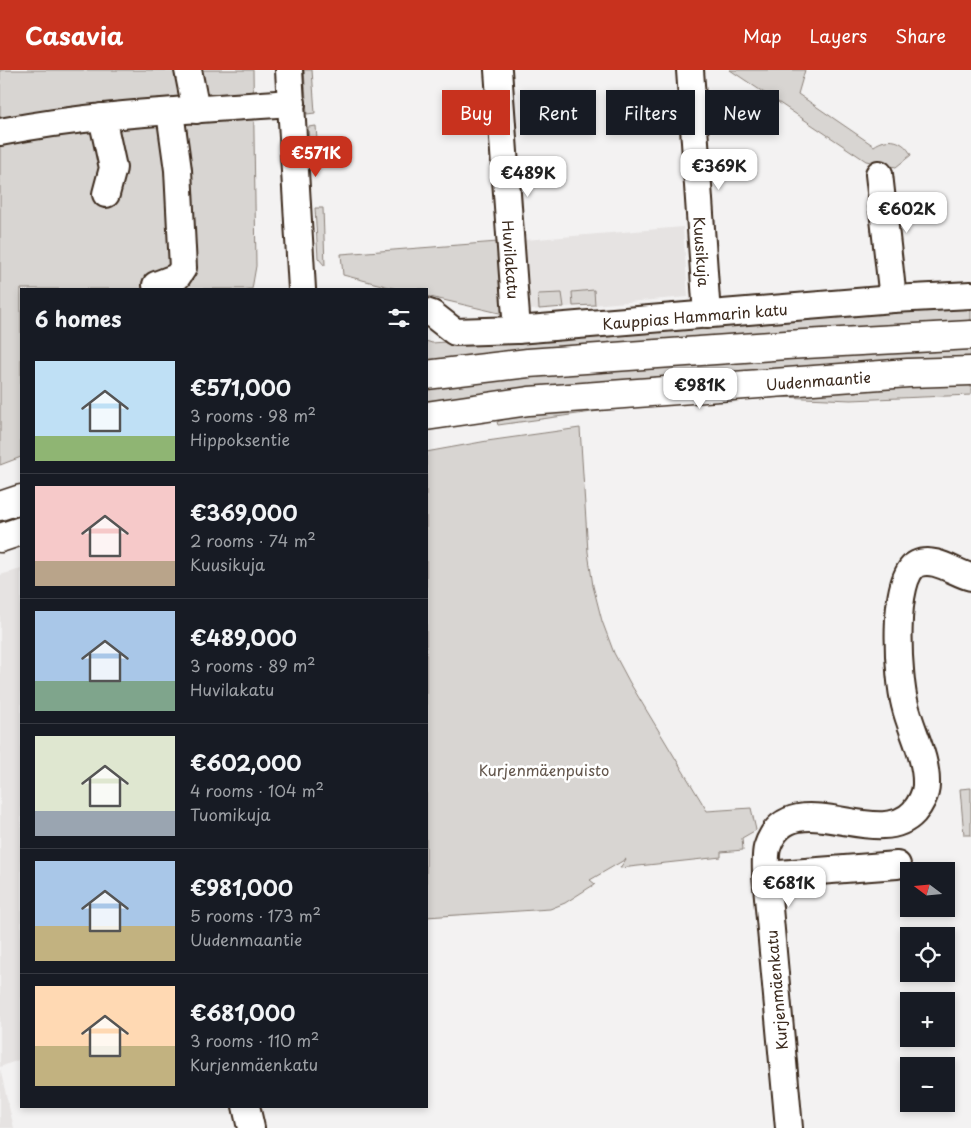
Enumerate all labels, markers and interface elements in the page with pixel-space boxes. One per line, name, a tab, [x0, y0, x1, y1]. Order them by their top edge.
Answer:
text: Casavia	[25, 17, 123, 53]
text: Map	[743, 22, 782, 49]
text: Layers	[810, 22, 867, 49]
text: Share	[895, 22, 946, 49]
chip: Buy	[442, 90, 510, 135]
chip: Rent	[520, 90, 596, 135]
chip: Filters	[606, 90, 695, 135]
chip: New	[705, 90, 779, 135]
pin: €571K	[281, 136, 351, 178]
text: €571K	[291, 140, 341, 164]
pin: €369K	[684, 148, 754, 191]
text: €369K	[691, 153, 747, 177]
pin: €489K	[493, 156, 563, 198]
text: €489K	[500, 160, 556, 184]
pin: €602K	[872, 191, 942, 234]
text: €602K	[878, 196, 936, 220]
street label: Kuusikuja	[689, 216, 717, 288]
street label: Huvilakatu	[497, 219, 526, 300]
street label: Kauppias Hammarin katu	[601, 296, 788, 334]
text: 6 homes	[35, 302, 121, 334]
icon: filters	[385, 304, 413, 332]
street label: Uudenmaantie	[765, 364, 871, 395]
pin: €981K	[665, 368, 735, 410]
text: €571,000	[190, 371, 291, 403]
text: €981K	[674, 372, 726, 396]
icon: home	[75, 381, 135, 441]
text: 3 rooms · 98 m²	[190, 403, 316, 427]
text: Hippoksentie	[190, 427, 290, 451]
text: €369,000	[190, 496, 297, 528]
icon: home	[75, 506, 135, 566]
text: 2 rooms · 74 m²	[190, 528, 316, 552]
text: Kuusikuja	[190, 552, 265, 576]
text: €489,000	[190, 621, 297, 653]
icon: home	[75, 631, 135, 691]
text: 3 rooms · 89 m²	[190, 653, 315, 677]
text: Huvilakatu	[190, 677, 274, 701]
text: €602,000	[190, 746, 302, 778]
icon: home	[75, 756, 135, 816]
park label: Kurjenmäenpuisto	[479, 758, 609, 781]
text: 4 rooms · 104 m²	[190, 778, 324, 802]
text: Tuomikuja	[190, 802, 271, 826]
north arrow	[900, 862, 955, 918]
map controls	[900, 862, 955, 1112]
pin: €681K	[754, 866, 824, 908]
text: €681K	[763, 870, 815, 894]
text: €981,000	[190, 871, 293, 903]
icon: home	[75, 881, 135, 941]
text: 5 rooms · 173 m²	[190, 903, 321, 927]
text: Uudenmaantie	[190, 927, 302, 951]
button: locate	[900, 927, 955, 982]
street label: Kurjenmäenkatu	[759, 929, 793, 1051]
button: +	[900, 992, 955, 1047]
text: €681,000	[190, 996, 295, 1028]
icon: home	[75, 1006, 135, 1066]
text: 3 rooms · 110 m²	[190, 1028, 319, 1052]
text: Kurjenmäenkatu	[190, 1052, 318, 1076]
button: −	[900, 1057, 955, 1112]

